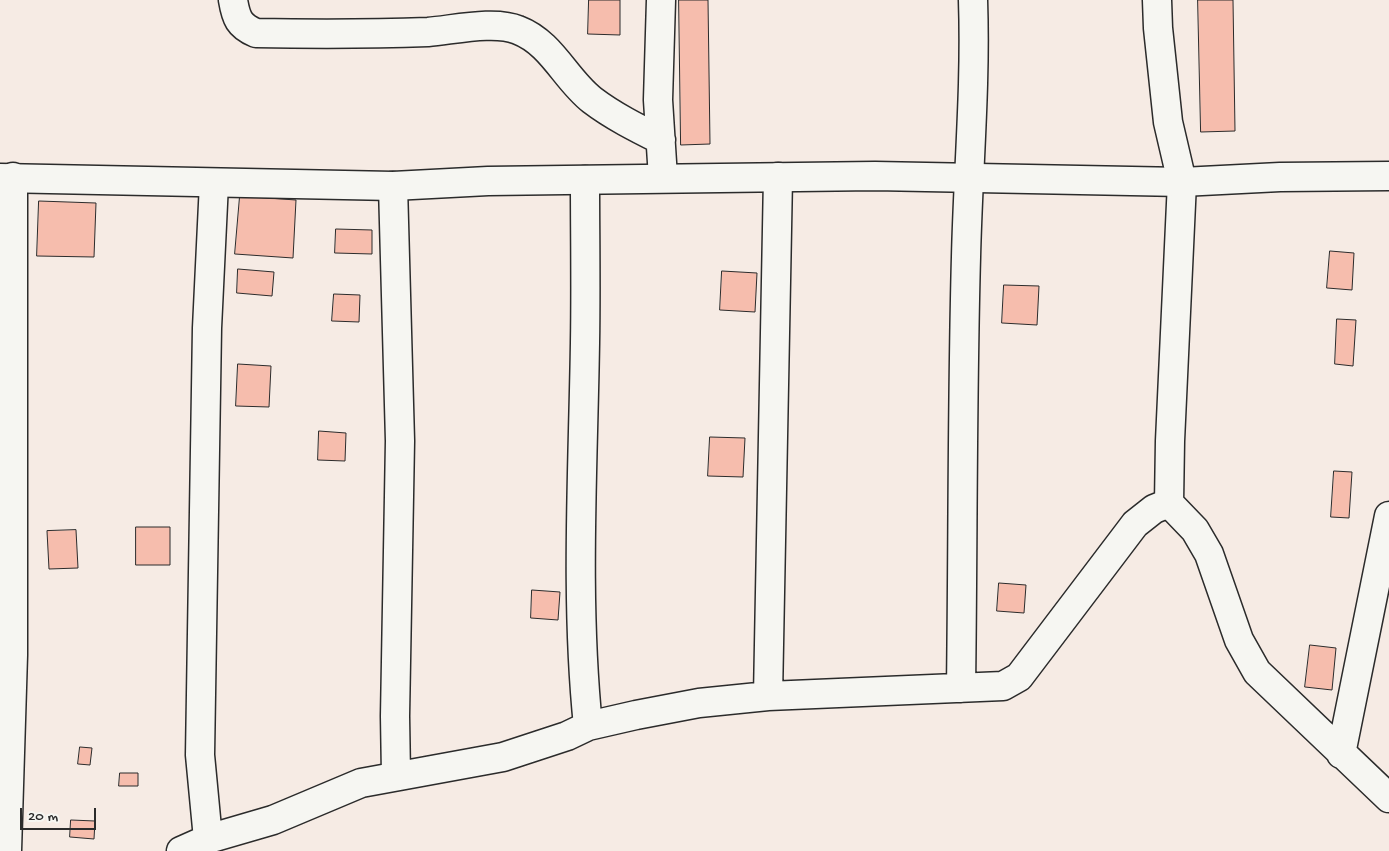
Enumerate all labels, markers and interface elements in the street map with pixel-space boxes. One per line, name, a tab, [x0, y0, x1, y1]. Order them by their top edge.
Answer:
scale bar	[22, 798, 99, 830]
text: 20 m	[28, 808, 58, 826]

